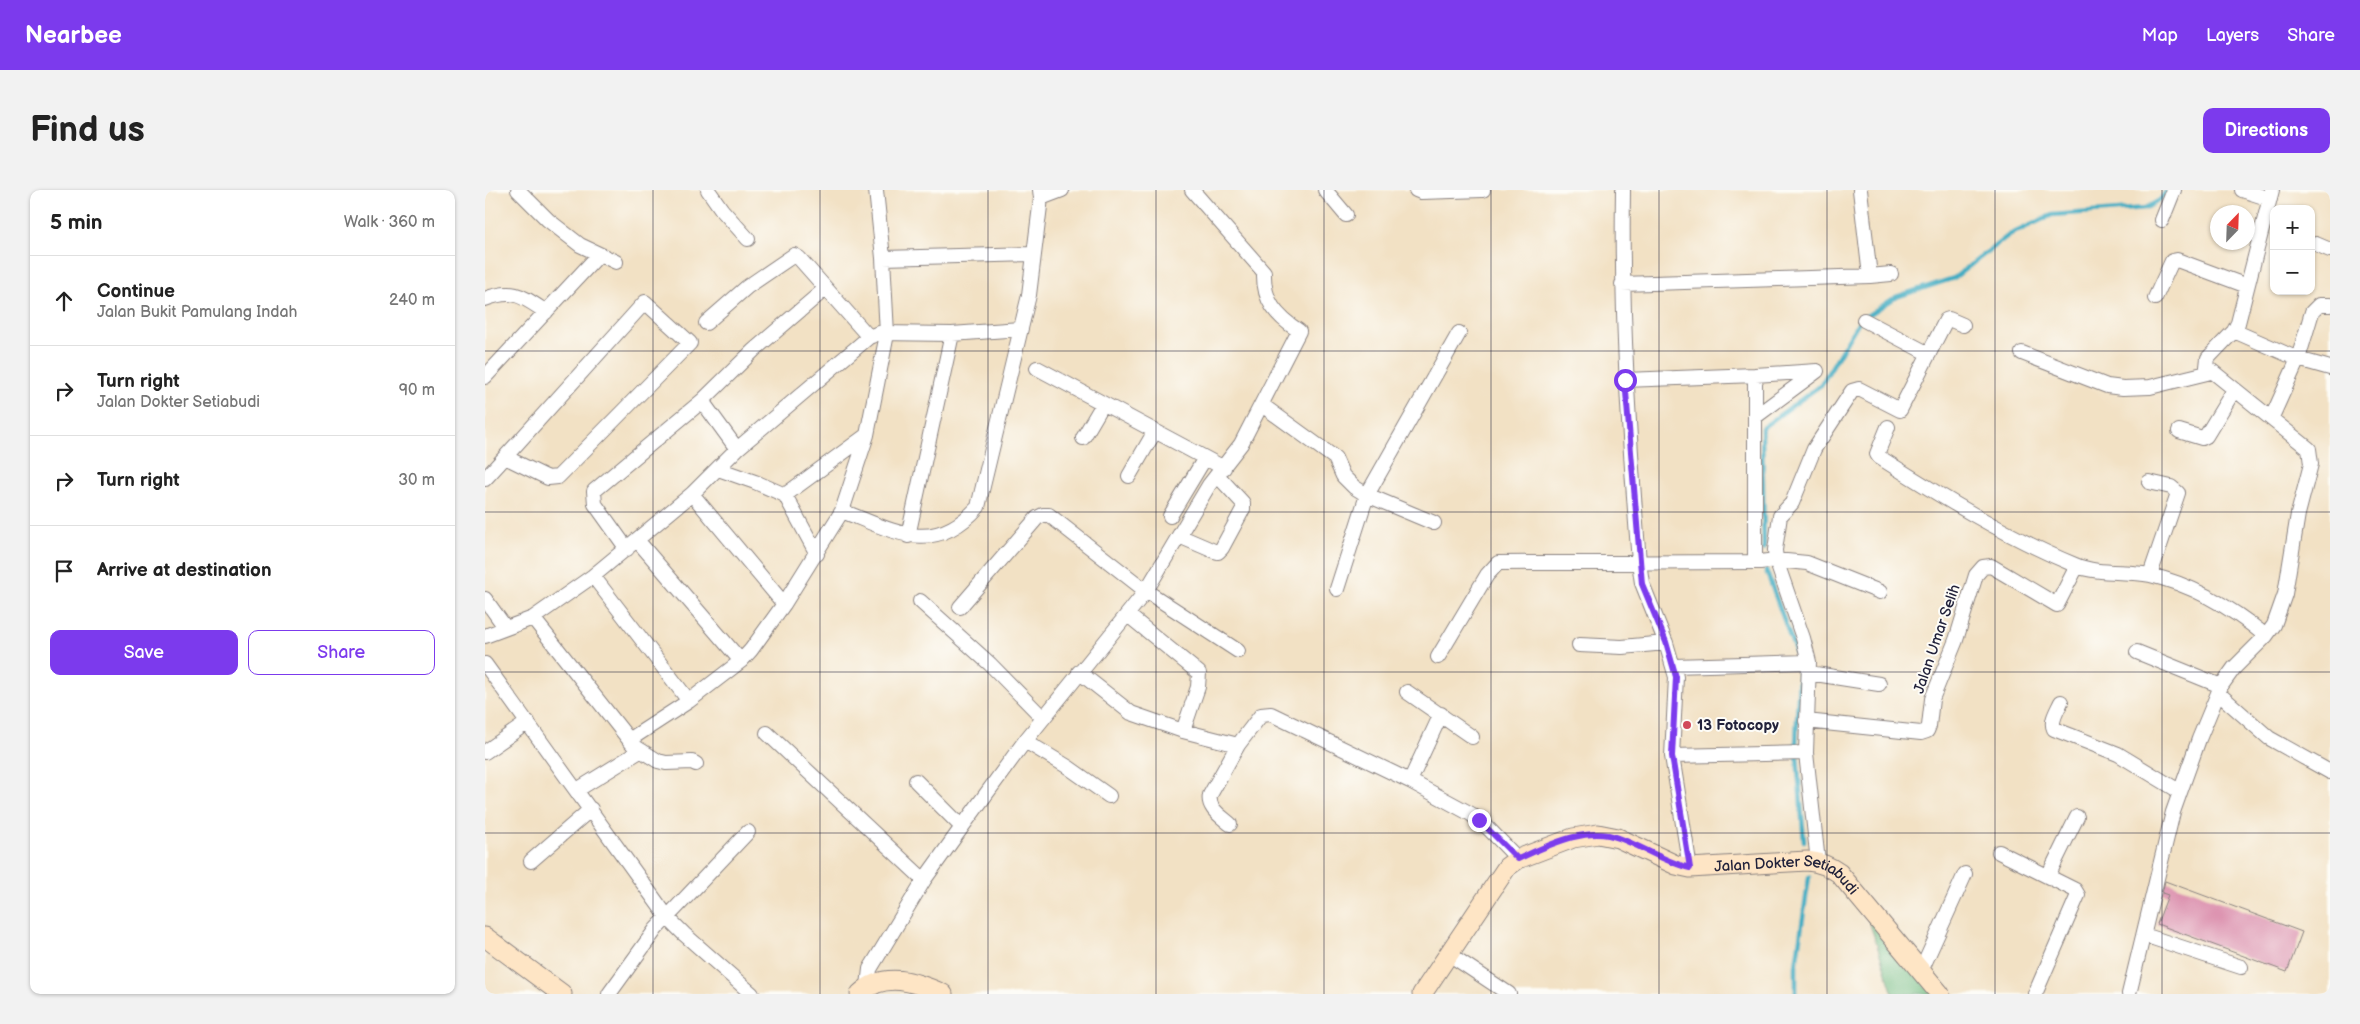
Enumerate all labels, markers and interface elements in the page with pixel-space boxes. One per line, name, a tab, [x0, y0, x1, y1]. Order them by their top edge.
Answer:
text: Nearbee	[25, 21, 122, 50]
text: Map	[2142, 25, 2178, 46]
text: Layers	[2206, 25, 2259, 46]
text: Share	[2287, 25, 2335, 46]
button: Directions	[2203, 108, 2330, 153]
text: Find us	[30, 109, 145, 152]
north arrow	[2210, 205, 2255, 250]
map controls	[2270, 205, 2315, 295]
button: +	[2270, 205, 2315, 250]
text: 5 min	[50, 210, 103, 235]
text: Walk · 360 m	[344, 213, 435, 232]
button: −	[2270, 250, 2315, 295]
text: Continue	[97, 280, 175, 303]
icon: ahead	[50, 287, 78, 315]
text: 240 m	[389, 291, 435, 310]
text: Jalan Bukit Pamulang Indah	[97, 303, 297, 322]
route start	[1614, 369, 1637, 392]
text: Turn right	[97, 370, 180, 393]
icon: right	[50, 377, 78, 405]
text: 90 m	[399, 381, 435, 400]
text: Jalan Dokter Setiabudi	[97, 393, 260, 412]
icon: right	[50, 467, 78, 495]
text: Turn right	[97, 469, 180, 492]
text: 30 m	[398, 471, 435, 490]
icon: arrive	[50, 557, 78, 585]
text: Arrive at destination	[97, 559, 272, 582]
street label: Jalan Umar Selih	[1909, 582, 1965, 696]
button: Save	[50, 630, 238, 675]
button: Share	[248, 630, 435, 675]
place label: 13 Fotocopy	[1697, 716, 1779, 735]
marker: 13 Fotocopy	[1681, 719, 1693, 731]
route end	[1468, 809, 1491, 832]
street label: Jalan Dokter Setiabudi	[1714, 851, 1863, 899]

